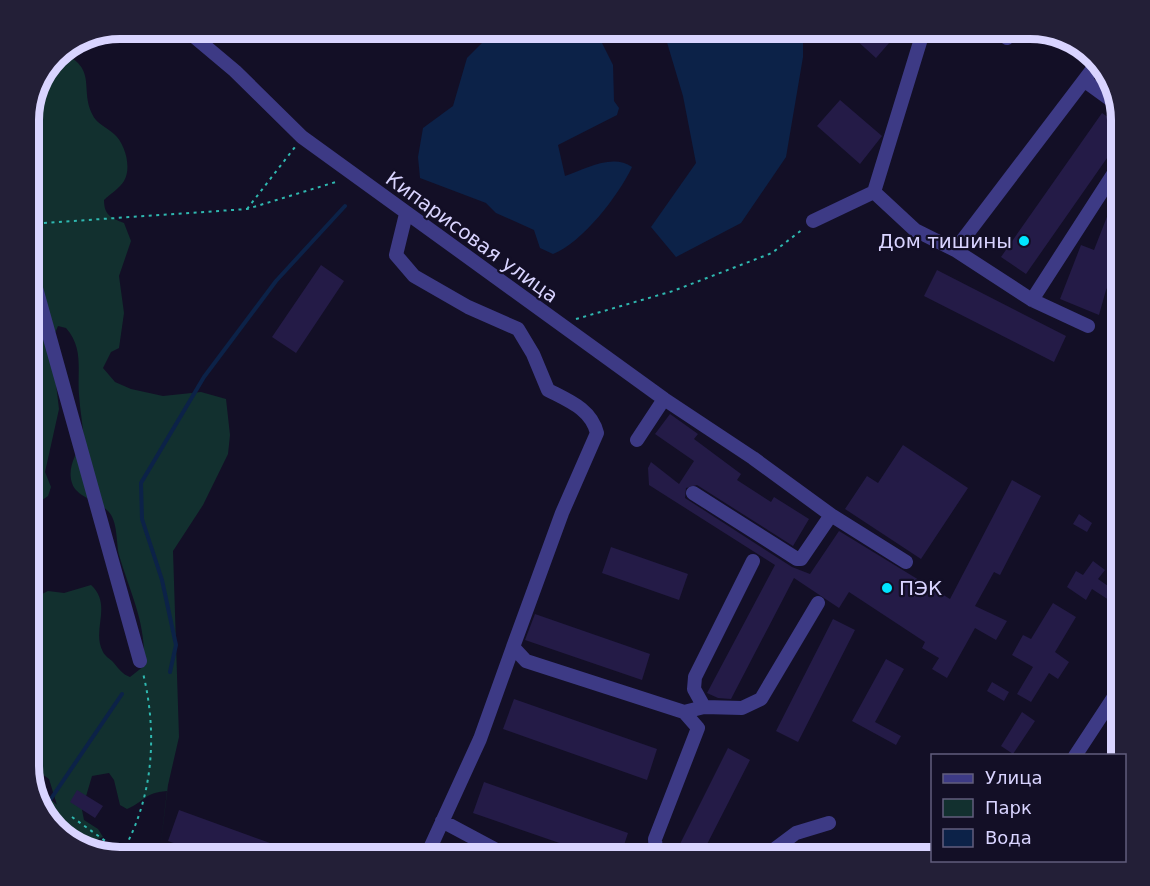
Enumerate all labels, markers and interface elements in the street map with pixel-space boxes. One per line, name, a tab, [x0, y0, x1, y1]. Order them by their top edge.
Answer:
street label: Кипарисовая улица	[381, 166, 563, 308]
place label: Дом тишины	[878, 229, 1012, 253]
marker: Дом тишины	[1017, 234, 1031, 248]
place label: ПЭК	[899, 576, 942, 600]
marker: ПЭК	[880, 581, 894, 595]
legend	[931, 754, 1126, 862]
text: Улица	[985, 767, 1042, 788]
text: Парк	[985, 797, 1032, 818]
text: Вода	[985, 827, 1032, 848]

